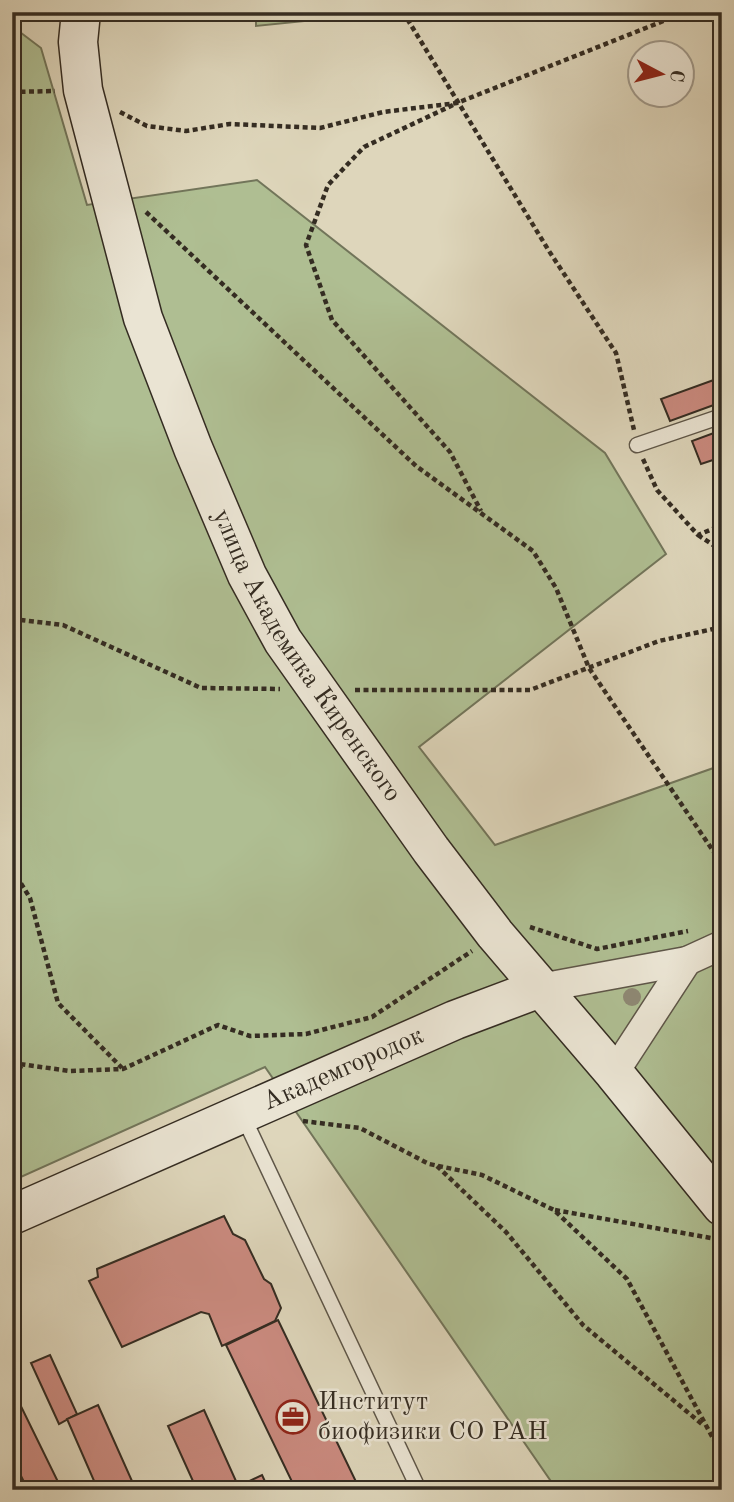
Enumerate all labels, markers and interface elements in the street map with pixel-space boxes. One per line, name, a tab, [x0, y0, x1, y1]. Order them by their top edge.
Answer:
north arrow	[626, 38, 696, 108]
text: С	[665, 68, 686, 83]
street label: улица Академика Киренского	[208, 505, 406, 807]
street label: Академгородок	[259, 1022, 428, 1116]
place label: Институт биофизики СО РАН	[318, 1389, 548, 1445]
office icon: Институт биофизики СО РАН	[274, 1398, 312, 1436]

